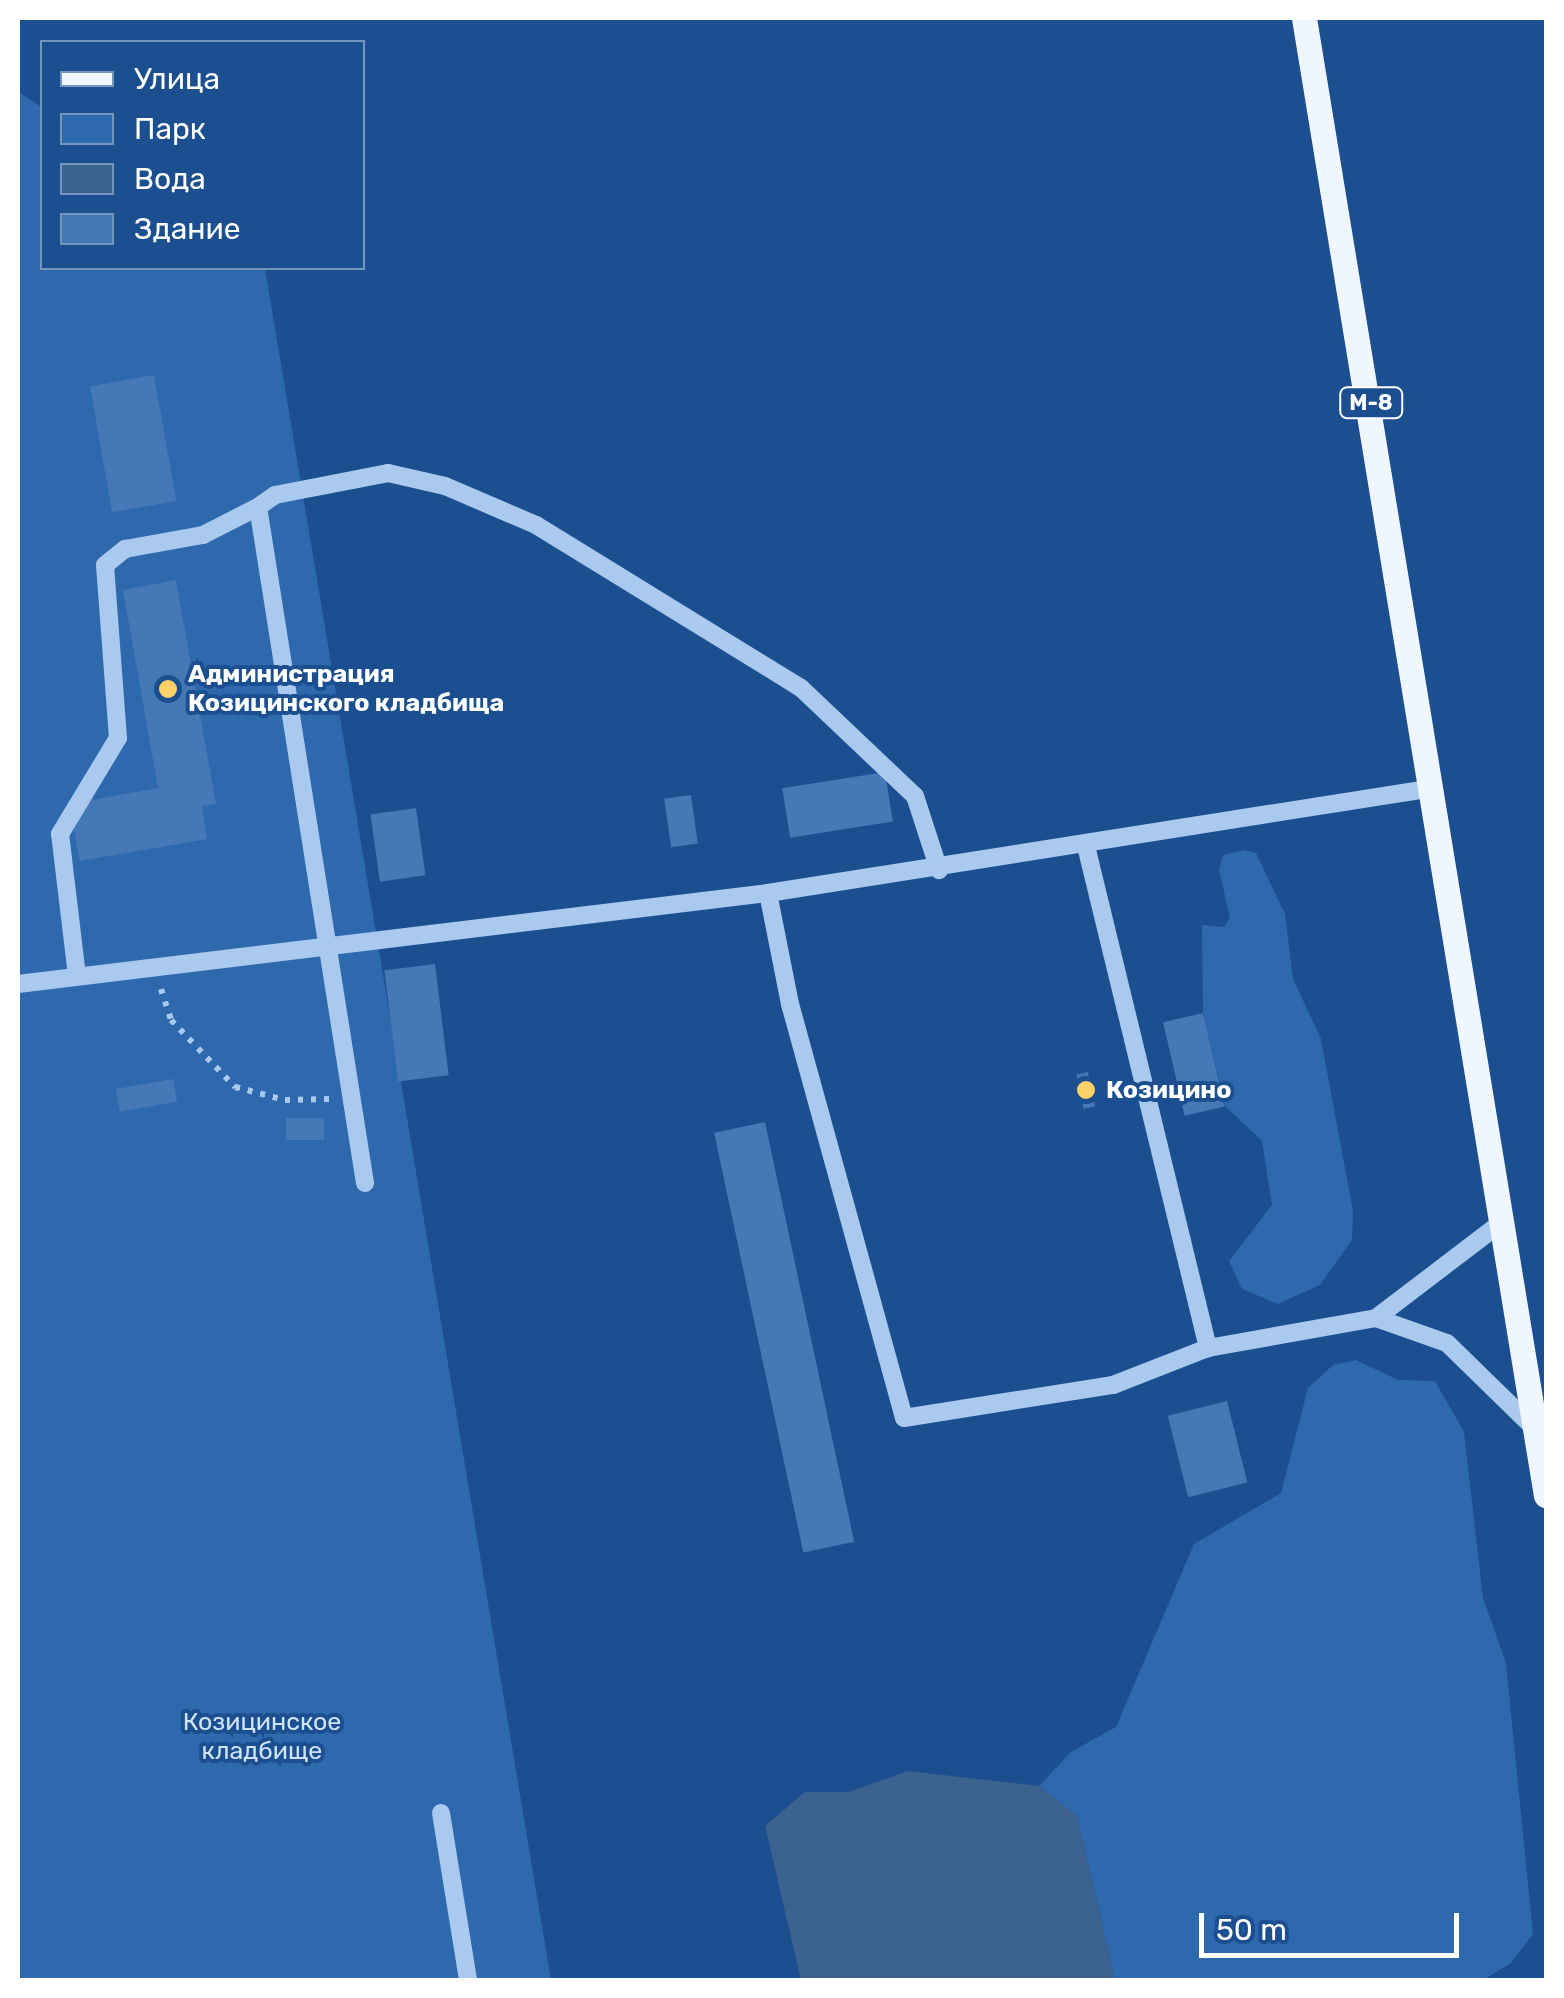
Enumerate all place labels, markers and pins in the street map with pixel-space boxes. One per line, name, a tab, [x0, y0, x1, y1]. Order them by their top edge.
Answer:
place label: Администрация Козицинского кладбища	[188, 660, 504, 719]
marker: Администрация Козицинского кладбища	[157, 678, 179, 700]
place label: Козицино	[1106, 1075, 1232, 1105]
marker: Козицино	[1075, 1079, 1097, 1101]

